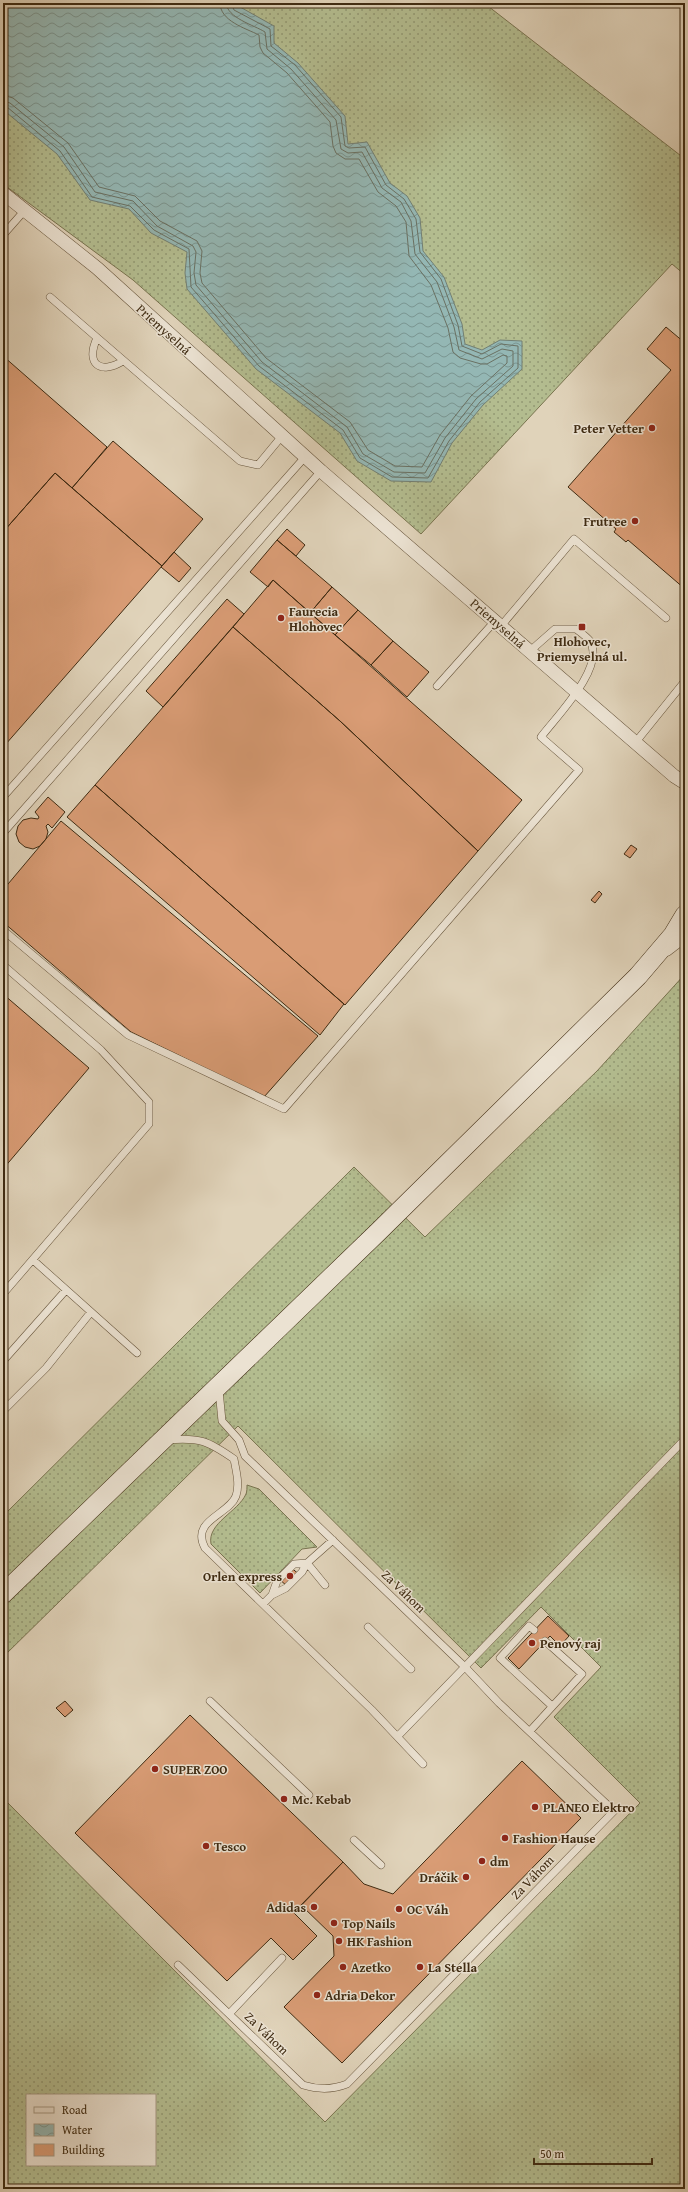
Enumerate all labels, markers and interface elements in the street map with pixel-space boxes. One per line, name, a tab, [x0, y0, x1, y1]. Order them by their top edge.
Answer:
street label: Priemyselná	[132, 300, 196, 360]
place label: Peter Vetter	[573, 419, 644, 438]
marker: Peter Vetter	[647, 423, 657, 433]
place label: Frutree	[583, 512, 627, 531]
marker: Frutree	[630, 516, 640, 526]
street label: Priemyselná	[466, 594, 530, 653]
place label: Faurecia Hlohovec	[289, 602, 342, 636]
marker: Faurecia Hlohovec	[276, 613, 286, 623]
marker: Hlohovec, Priemyselná ul.	[577, 622, 587, 632]
place label: Hlohovec, Priemyselná ul.	[537, 632, 627, 666]
street label: Za Váhom	[377, 1565, 430, 1618]
place label: Orlen express	[203, 1567, 282, 1586]
marker: Orlen express	[285, 1571, 295, 1581]
place label: Penový raj	[540, 1634, 601, 1653]
marker: Penový raj	[527, 1638, 537, 1648]
place label: SUPER ZOO	[163, 1760, 228, 1779]
marker: SUPER ZOO	[150, 1764, 160, 1774]
place label: Mc. Kebab	[292, 1790, 351, 1809]
marker: Mc. Kebab	[279, 1794, 289, 1804]
place label: PLANEO Elektro	[543, 1798, 635, 1817]
marker: PLANEO Elektro	[530, 1802, 540, 1812]
place label: Fashion Hause	[513, 1829, 596, 1848]
marker: Fashion Hause	[500, 1833, 510, 1843]
place label: Tesco	[214, 1837, 246, 1856]
marker: Tesco	[201, 1841, 211, 1851]
street label: Za Váhom	[506, 1851, 559, 1904]
place label: dm	[490, 1852, 509, 1871]
marker: dm	[477, 1856, 487, 1866]
place label: Dráčik	[419, 1868, 459, 1887]
marker: Dráčik	[461, 1872, 471, 1882]
place label: Adidas	[266, 1898, 306, 1917]
place label: OC Váh	[407, 1900, 449, 1919]
marker: Adidas	[309, 1902, 319, 1912]
marker: OC Váh	[394, 1904, 404, 1914]
place label: Top Nails	[342, 1914, 396, 1933]
marker: Top Nails	[329, 1918, 339, 1928]
place label: HK Fashion	[347, 1932, 412, 1951]
marker: HK Fashion	[334, 1936, 344, 1946]
place label: Azetko	[351, 1958, 391, 1977]
place label: La Stella	[428, 1958, 477, 1977]
marker: Azetko	[338, 1962, 348, 1972]
marker: La Stella	[415, 1962, 425, 1972]
place label: Adria Dekor	[325, 1986, 395, 2005]
marker: Adria Dekor	[312, 1990, 322, 2000]
street label: Za Váhom	[240, 2007, 293, 2060]
legend	[26, 2094, 156, 2166]
text: Road	[62, 2101, 88, 2118]
text: Water	[62, 2121, 92, 2138]
scale bar	[534, 2140, 652, 2166]
text: Building	[62, 2141, 105, 2158]
text: 50 m	[540, 2145, 564, 2162]

